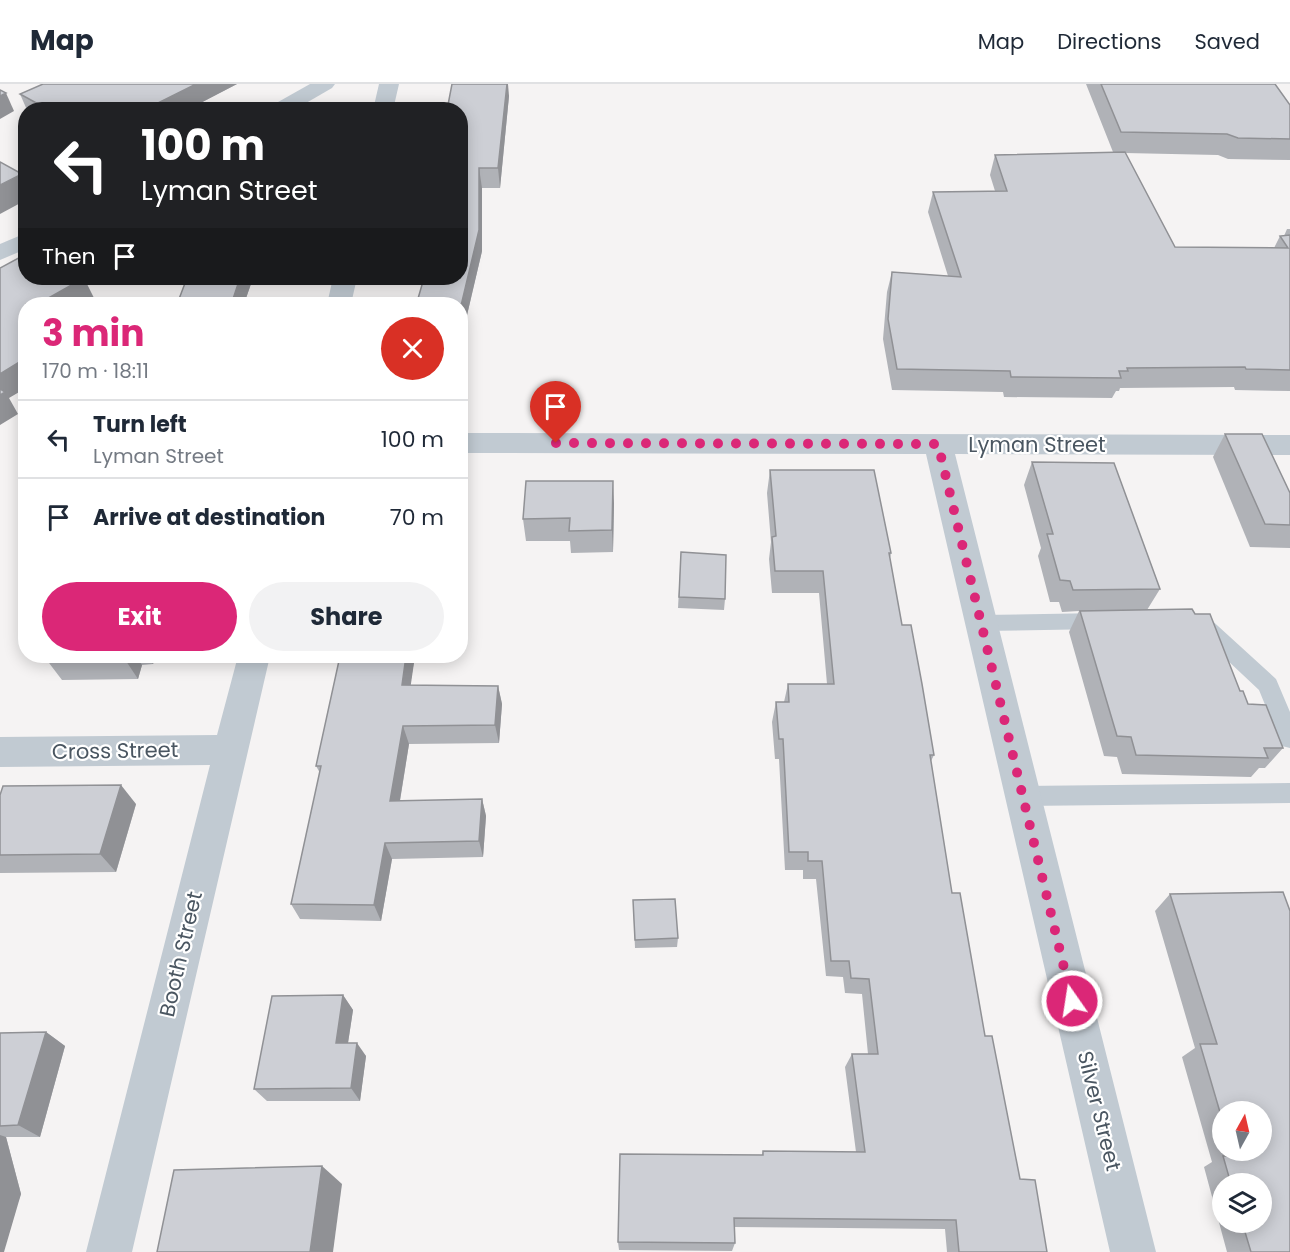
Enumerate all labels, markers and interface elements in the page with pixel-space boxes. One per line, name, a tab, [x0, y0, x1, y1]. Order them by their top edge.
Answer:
text: Map	[30, 21, 94, 60]
text: Map	[978, 27, 1024, 56]
text: Directions	[1057, 27, 1161, 56]
text: Saved	[1194, 27, 1260, 56]
text: 100 m	[141, 116, 265, 175]
icon: left	[42, 126, 120, 204]
text: Lyman Street	[141, 172, 317, 209]
icon: arrive	[108, 240, 141, 273]
text: Then	[42, 241, 96, 272]
text: 3 min	[42, 308, 144, 359]
button: close	[381, 317, 444, 380]
text: 170 m · 18:11	[42, 357, 149, 385]
pin	[530, 381, 581, 443]
icon: arrive	[539, 390, 572, 423]
text: Turn left	[93, 409, 187, 440]
icon: left	[42, 423, 75, 456]
text: 100 m	[381, 424, 444, 455]
street label: Lyman Street	[968, 430, 1106, 459]
text: Lyman Street	[93, 442, 224, 470]
icon: arrive	[42, 501, 75, 534]
text: Arrive at destination	[93, 502, 325, 533]
text: 70 m	[390, 502, 444, 533]
button: Exit	[42, 582, 237, 651]
button: Share	[249, 582, 444, 651]
street label: Cross Street	[51, 735, 178, 766]
street label: Booth Street	[152, 888, 209, 1019]
position arrow	[1040, 969, 1104, 1033]
street label: Silver Street	[1071, 1048, 1128, 1174]
north arrow	[1212, 1101, 1272, 1161]
map controls	[1212, 1101, 1272, 1233]
button: layers	[1212, 1173, 1272, 1233]

